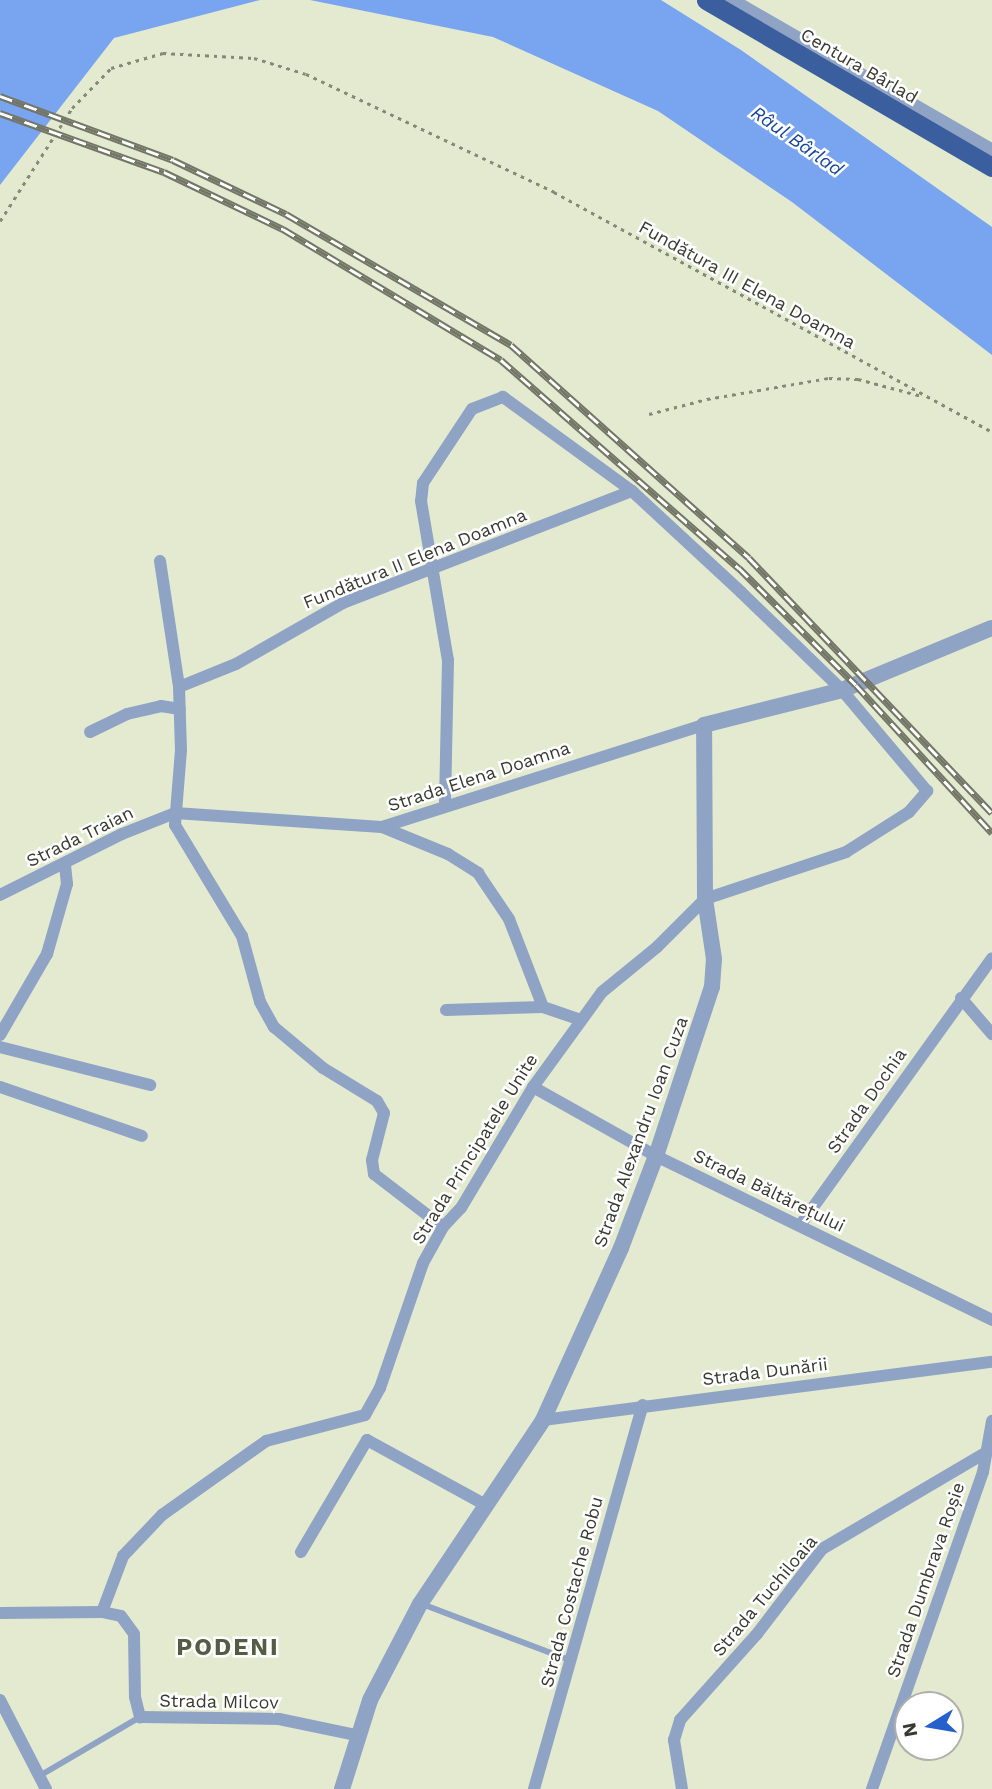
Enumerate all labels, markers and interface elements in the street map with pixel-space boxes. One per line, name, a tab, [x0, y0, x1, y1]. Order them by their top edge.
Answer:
street label: Centura Bârlad	[796, 24, 922, 108]
water label: Râul Bârlad	[747, 101, 847, 181]
street label: Fundătura III Elena Doamna	[635, 216, 859, 354]
street label: Fundătura II Elena Doamna	[300, 504, 530, 614]
street label: Strada Elena Doamna	[385, 737, 573, 817]
street label: Strada Traian	[23, 802, 137, 872]
street label: Strada Alexandru Ioan Cuza	[589, 1013, 693, 1251]
street label: Strada Dochia	[823, 1044, 911, 1158]
street label: Strada Principatele Unite	[407, 1050, 543, 1248]
street label: Strada Băltărețului	[690, 1145, 848, 1237]
street label: Strada Dunării	[701, 1354, 829, 1390]
street label: Strada Dumbrava Roșie	[882, 1479, 970, 1681]
street label: Strada Costache Robu	[536, 1494, 608, 1690]
street label: Strada Tuchiloaia	[708, 1531, 822, 1661]
district label: PODENI	[177, 1634, 279, 1662]
street label: Strada Milcov	[159, 1690, 279, 1714]
north arrow	[894, 1691, 964, 1761]
text: N	[897, 1721, 922, 1739]

